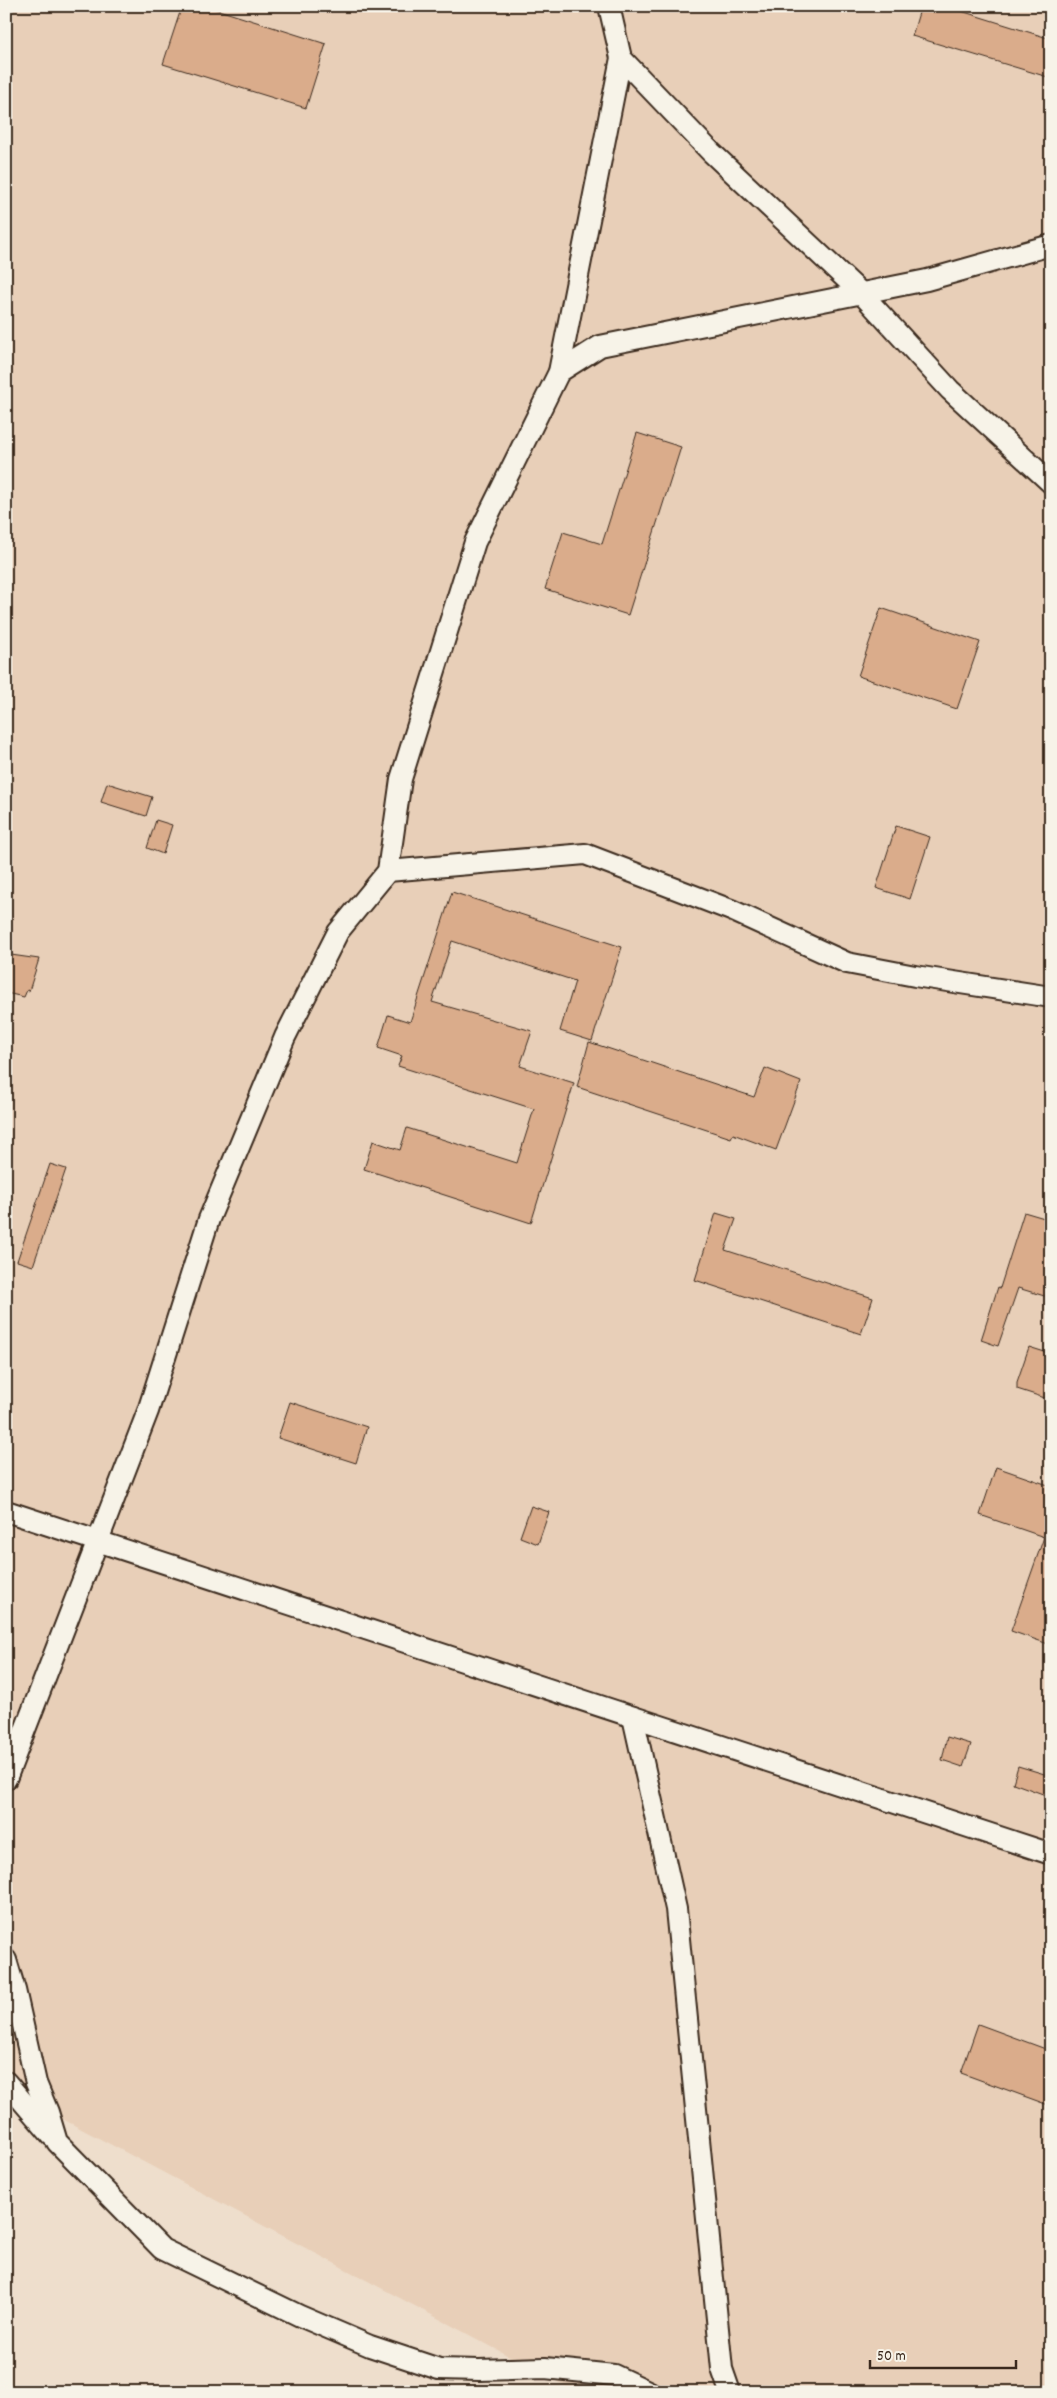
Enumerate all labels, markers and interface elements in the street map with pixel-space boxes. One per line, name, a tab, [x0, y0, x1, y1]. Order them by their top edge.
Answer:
scale bar	[870, 2338, 1016, 2370]
text: 50 m	[877, 2346, 906, 2368]

